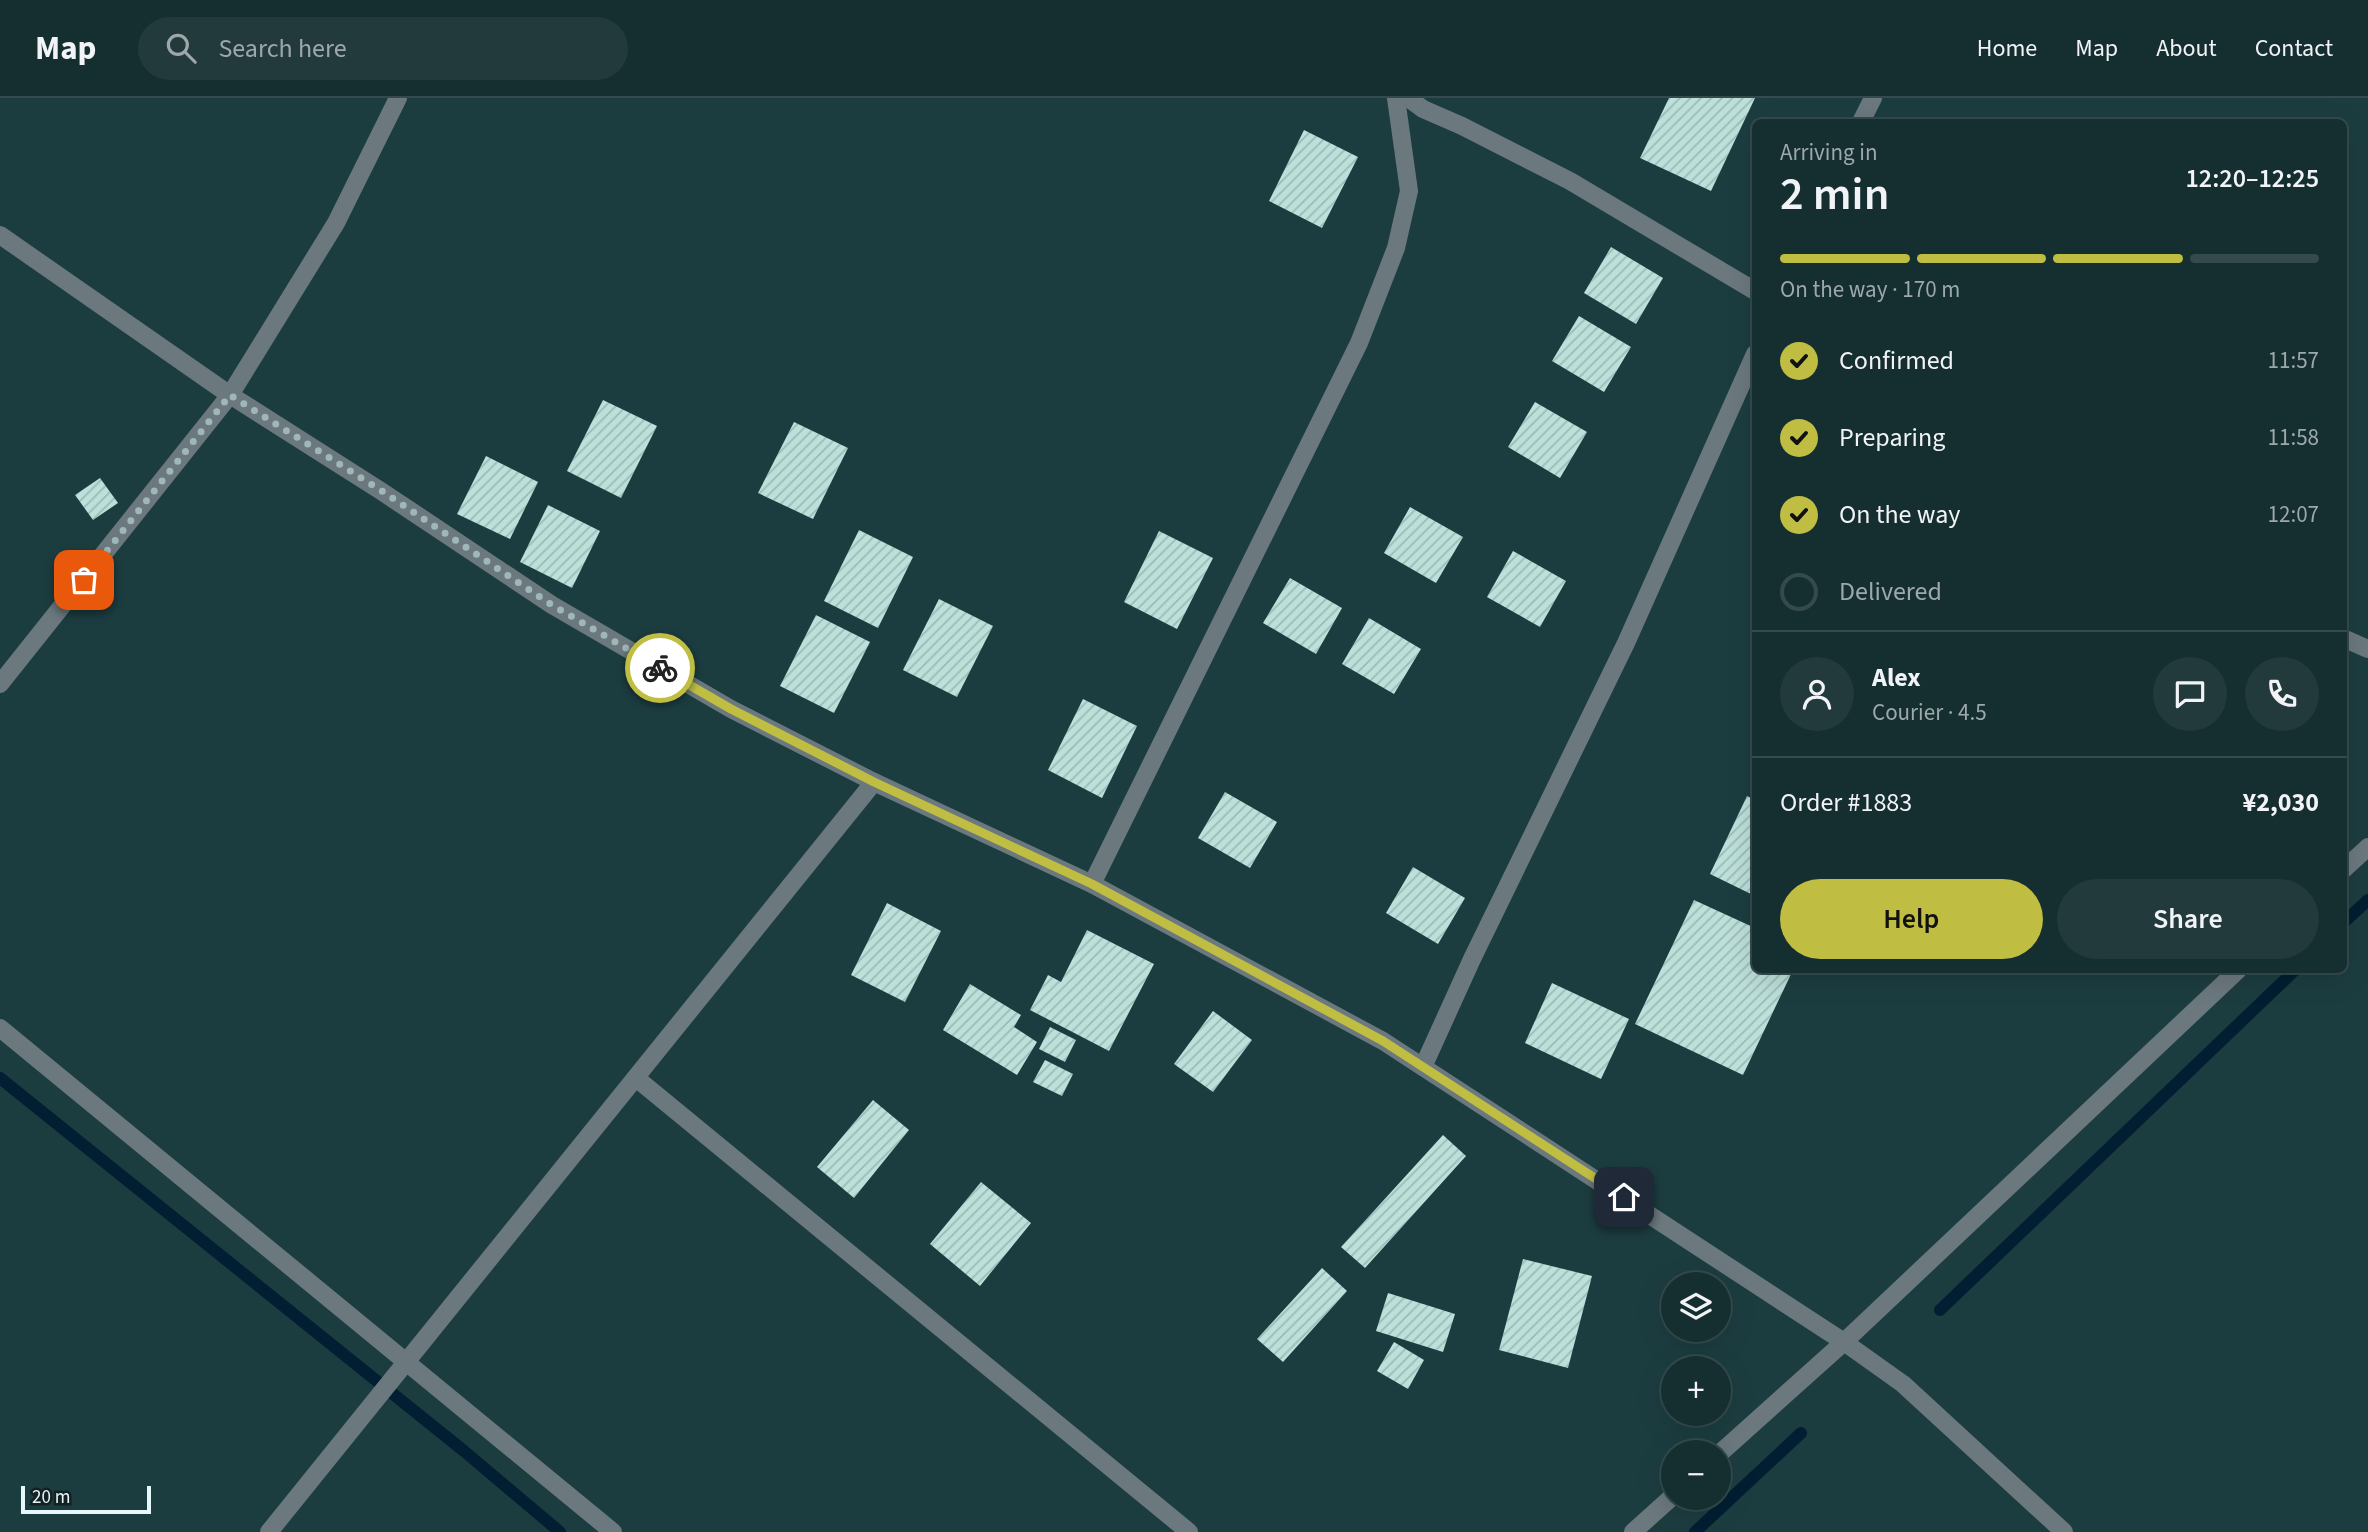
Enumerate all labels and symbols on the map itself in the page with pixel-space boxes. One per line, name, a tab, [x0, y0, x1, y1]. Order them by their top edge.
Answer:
pin	[54, 550, 114, 610]
courier	[625, 633, 695, 703]
pin	[1594, 1167, 1654, 1227]
scale bar	[21, 1483, 150, 1515]

